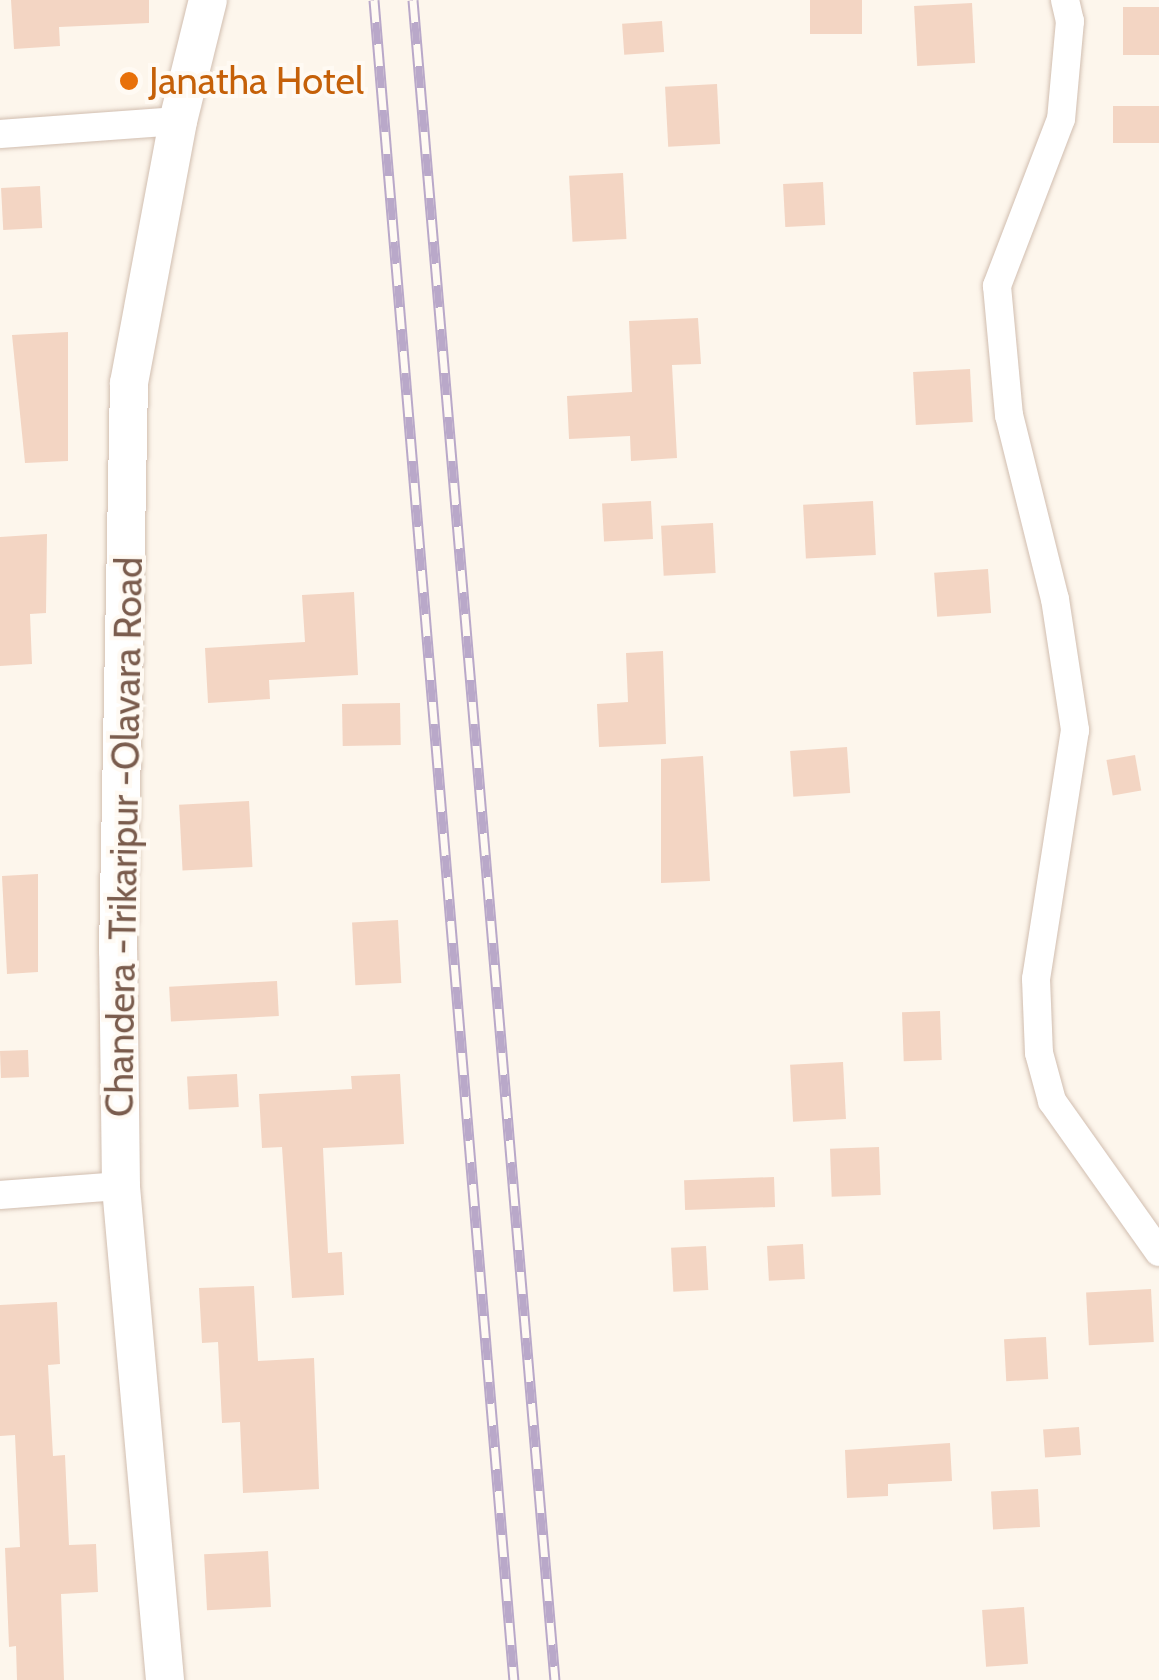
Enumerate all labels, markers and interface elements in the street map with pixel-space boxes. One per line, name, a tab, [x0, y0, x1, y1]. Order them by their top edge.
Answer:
place label: Janatha Hotel	[149, 58, 364, 104]
marker: Janatha Hotel	[118, 70, 140, 92]
street label: Chandera -Trikaripur -Olavara Road	[96, 557, 152, 1117]

